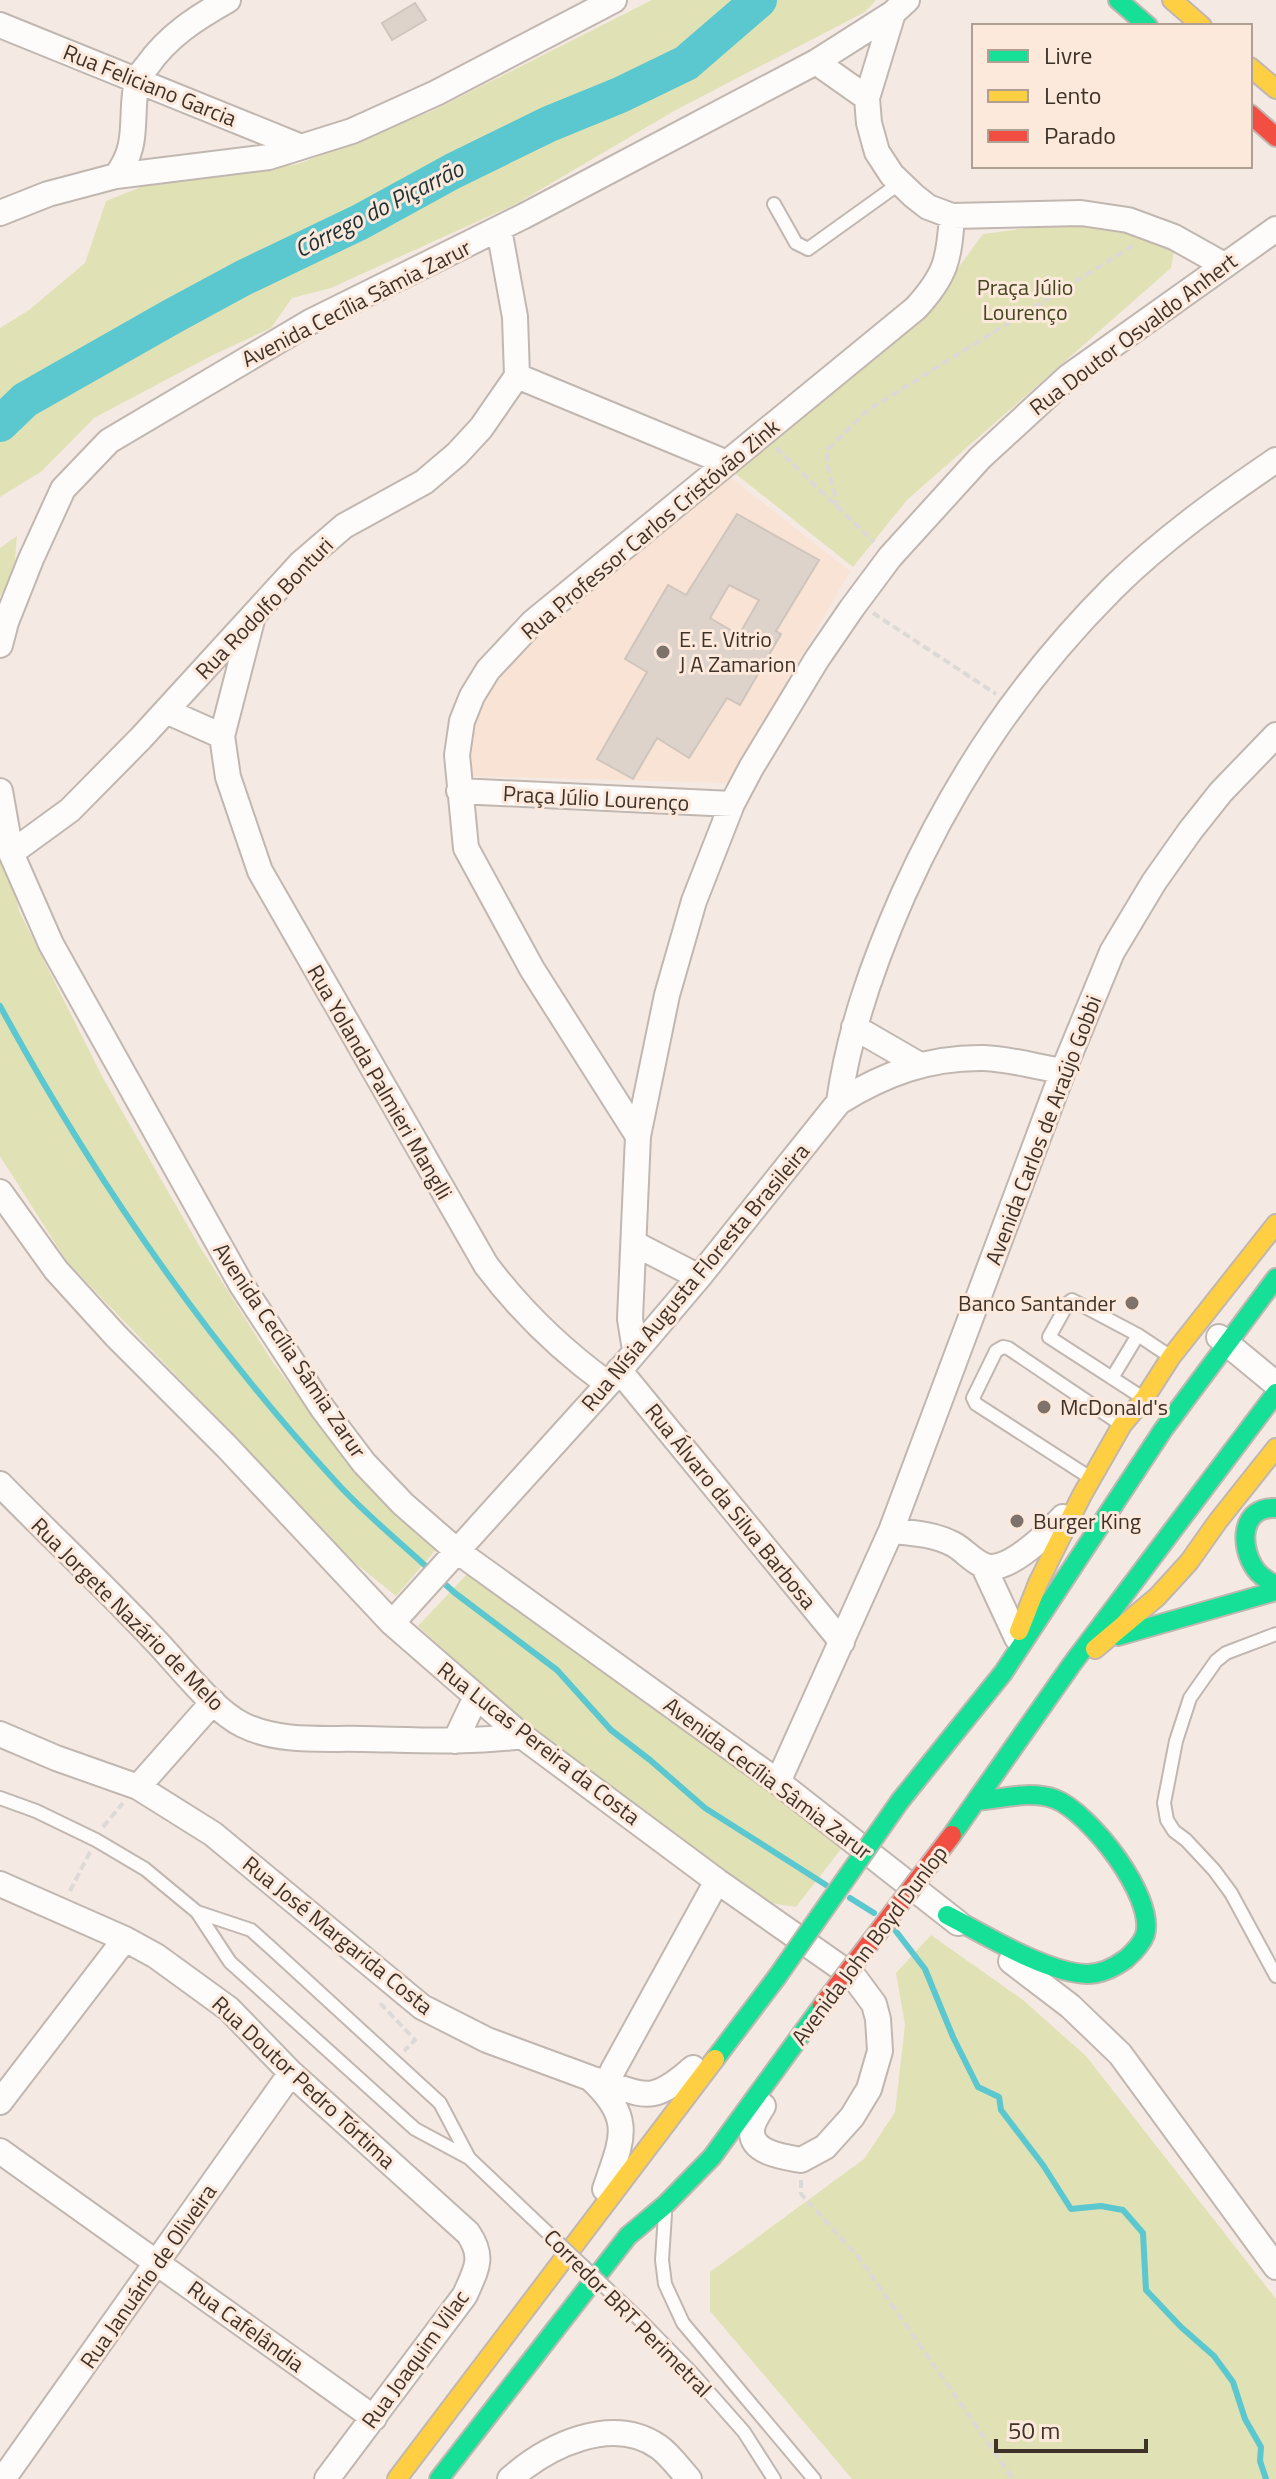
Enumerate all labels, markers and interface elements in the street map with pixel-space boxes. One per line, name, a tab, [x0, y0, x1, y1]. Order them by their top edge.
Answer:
legend	[972, 24, 1252, 168]
street label: Rua Feliciano Garcia	[58, 35, 242, 135]
text: Livre	[1044, 37, 1092, 73]
text: Lento	[1044, 77, 1101, 113]
text: Parado	[1044, 117, 1116, 153]
water label: Córrego do Piçarrão	[288, 149, 470, 266]
street label: Avenida Cecília Sâmia Zarur	[235, 230, 477, 376]
street label: Rua Doutor Osvaldo Anhert	[1022, 244, 1244, 424]
park label: Praça Júlio Lourenço	[977, 270, 1073, 329]
street label: Rua Professor Carlos Cristóvão Zink	[513, 410, 787, 648]
street label: Rua Rodolfo Bonturi	[187, 529, 341, 687]
place label: E. E. Vitrio J A Zamarion	[679, 622, 796, 681]
marker: E. E. Vitrio J A Zamarion	[654, 643, 672, 661]
street label: Praça Júlio Lourenço	[502, 776, 690, 820]
street label: Rua Yolanda Palmieri Manglli	[299, 958, 461, 1206]
street label: Avenida Carlos de Araújo Gobbi	[976, 990, 1110, 1270]
street label: Rua Nísia Augusta Floresta Brasileira	[572, 1136, 818, 1418]
street label: Avenida Cecília Sâmia Zarur	[205, 1236, 375, 1465]
place label: Banco Santander	[958, 1286, 1116, 1320]
marker: Banco Santander	[1123, 1294, 1141, 1312]
place label: McDonald's	[1060, 1390, 1168, 1424]
street label: Rua Álvaro da Silva Barbosa	[637, 1396, 825, 1616]
marker: McDonald's	[1035, 1398, 1053, 1416]
place label: Burger King	[1033, 1504, 1141, 1538]
street label: Rua Jorgete Nazário de Melo	[23, 1509, 233, 1719]
marker: Burger King	[1008, 1512, 1026, 1530]
street label: Rua Lucas Pereira da Costa	[430, 1653, 648, 1833]
street label: Avenida Cecília Sâmia Zarur	[657, 1688, 880, 1868]
street label: Avenida John Boyd Dunlop	[782, 1838, 956, 2052]
street label: Rua José Margarida Costa	[235, 1847, 441, 2023]
street label: Rua Doutor Pedro Tórtima	[204, 1988, 404, 2176]
street label: Rua Januário de Oliveira	[71, 2177, 225, 2375]
street label: Corredor BRT Perimetral	[536, 2221, 720, 2405]
street label: Rua Cafelândia	[180, 2272, 312, 2380]
street label: Rua Joaquim Vilac	[353, 2282, 477, 2436]
scale bar	[996, 2403, 1146, 2453]
text: 50 m	[1008, 2412, 1060, 2448]

